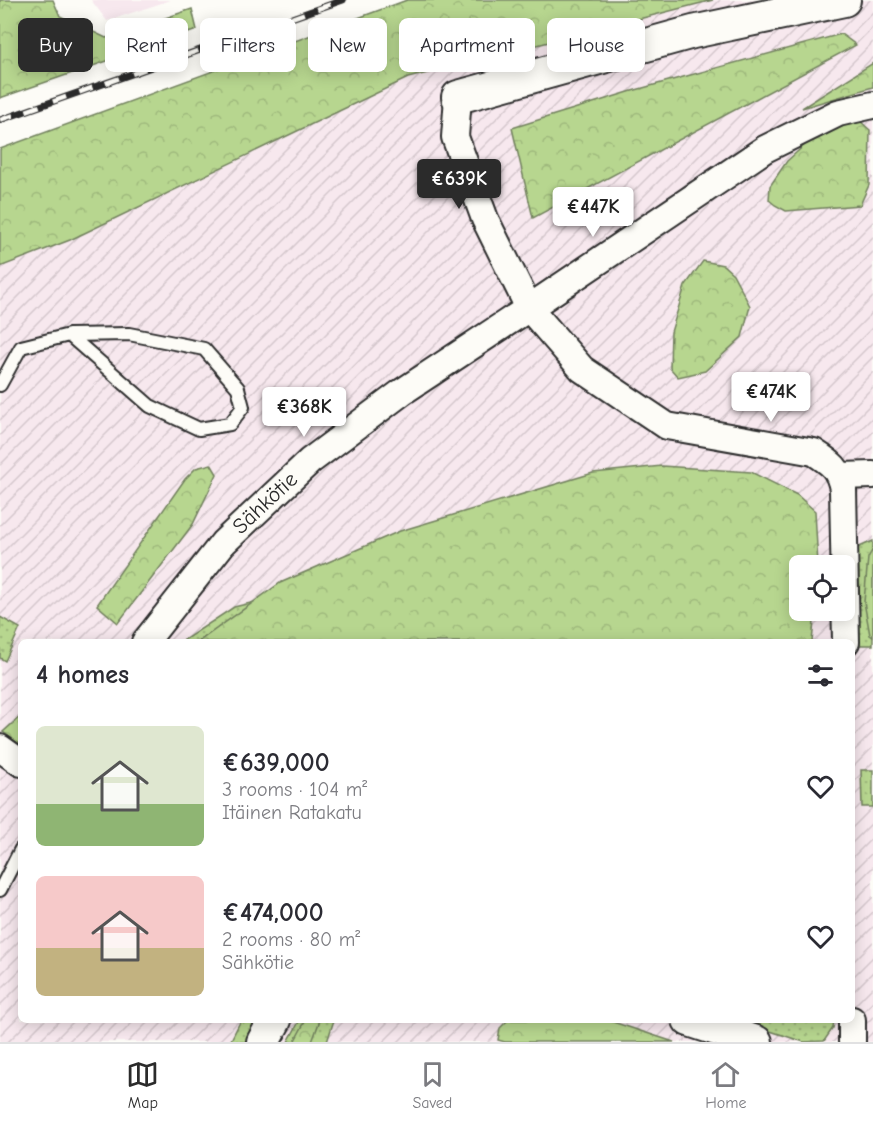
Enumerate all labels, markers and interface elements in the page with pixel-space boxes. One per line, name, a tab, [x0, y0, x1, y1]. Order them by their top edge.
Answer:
chip: Buy	[18, 18, 93, 72]
chip: Rent	[105, 18, 188, 72]
chip: Filters	[200, 18, 296, 72]
chip: New	[308, 18, 387, 72]
chip: Apartment	[399, 18, 535, 72]
chip: House	[547, 18, 645, 72]
pin: €639K	[417, 159, 501, 210]
text: €639K	[431, 167, 487, 190]
pin: €447K	[551, 187, 635, 238]
text: €447K	[567, 195, 619, 218]
pin: €474K	[729, 372, 813, 423]
text: €474K	[745, 380, 797, 403]
pin: €368K	[262, 387, 346, 438]
text: €368K	[276, 395, 332, 418]
street label: Sähkötie	[227, 466, 303, 540]
map controls	[789, 555, 855, 621]
button: locate	[789, 555, 855, 621]
icon: filters	[804, 659, 837, 692]
text: 4 homes	[36, 660, 129, 690]
text: €639,000	[222, 748, 330, 778]
icon: home	[84, 750, 156, 822]
icon: heart	[804, 770, 837, 803]
text: 3 rooms · 104 m²	[222, 778, 367, 801]
text: Itäinen Ratakatu	[222, 801, 362, 824]
text: €474,000	[222, 898, 324, 928]
icon: home	[84, 900, 156, 972]
icon: heart	[804, 920, 837, 953]
text: 2 rooms · 80 m²	[222, 928, 360, 951]
text: Sähkötie	[222, 951, 294, 974]
tab: Map	[126, 1058, 159, 1112]
tab: Saved	[412, 1058, 452, 1112]
tab: Home	[705, 1058, 747, 1112]

